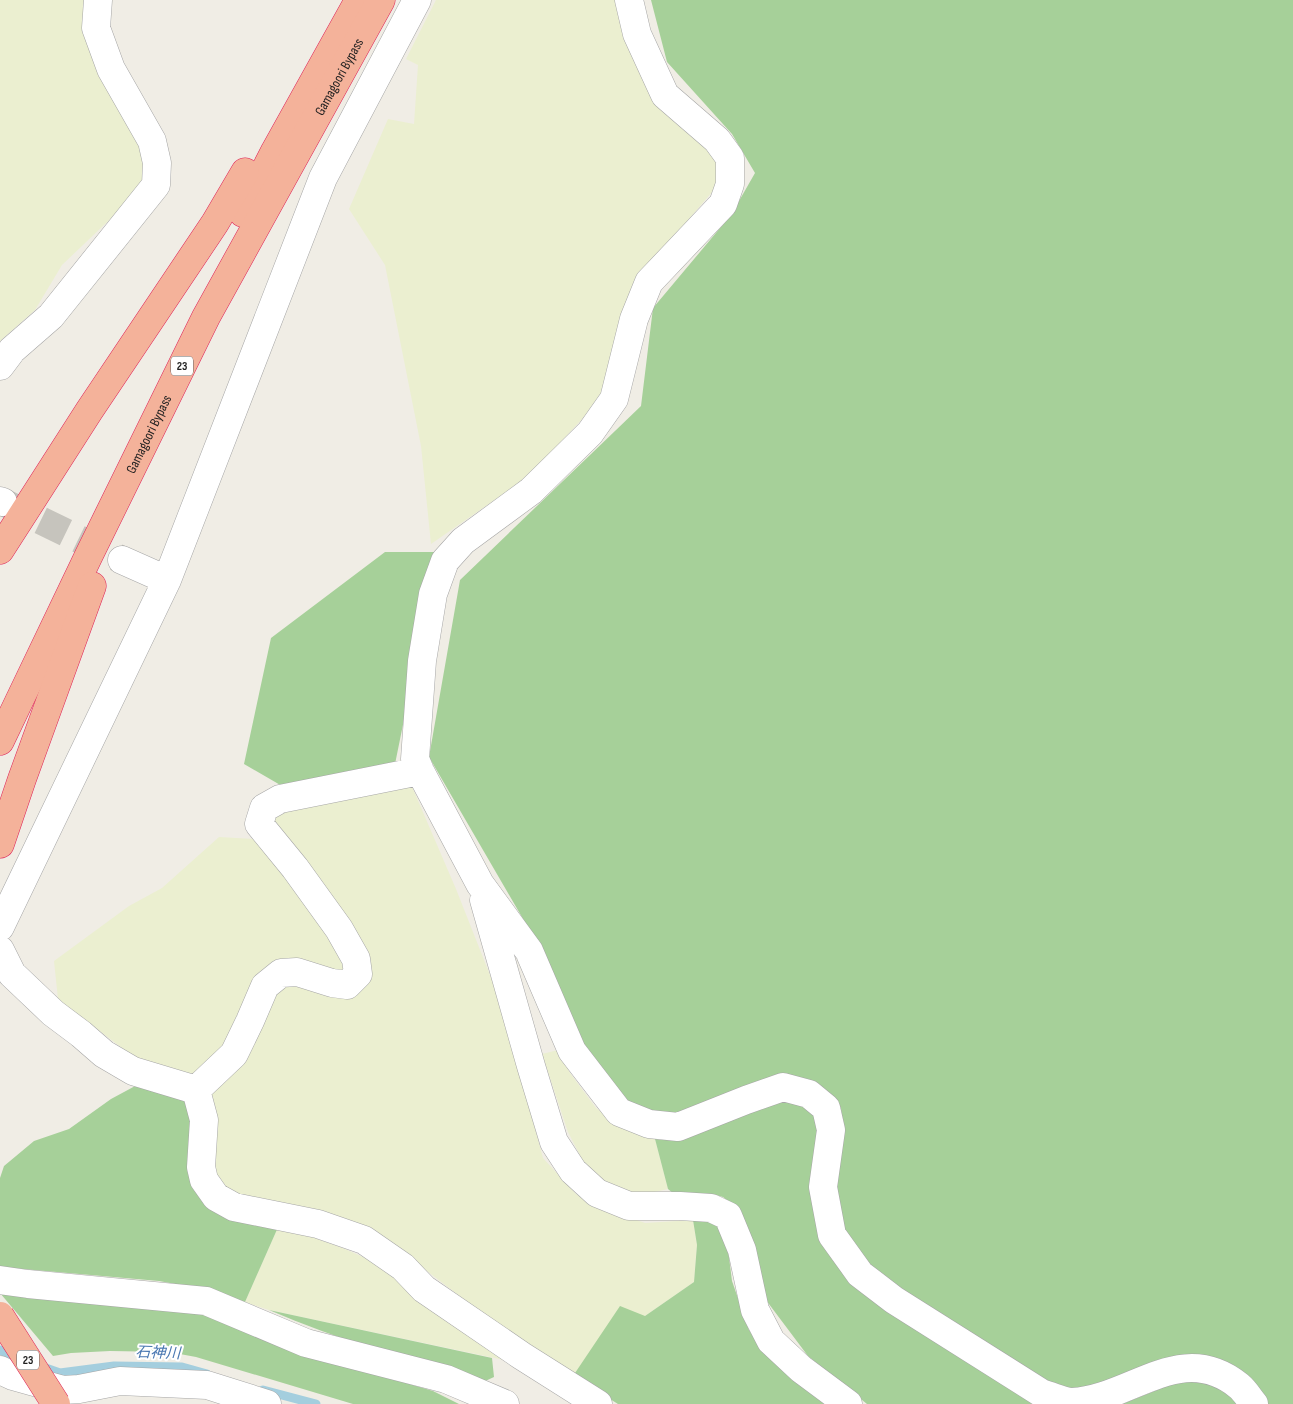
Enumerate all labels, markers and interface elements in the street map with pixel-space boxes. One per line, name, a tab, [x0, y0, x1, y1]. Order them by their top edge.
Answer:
street label: Gamagoori Bypass	[311, 35, 367, 118]
road number: 23	[171, 356, 193, 376]
street label: Gamagoori Bypass	[122, 392, 175, 476]
water label: 石神川	[135, 1343, 183, 1363]
road number: 23	[17, 1350, 39, 1370]

